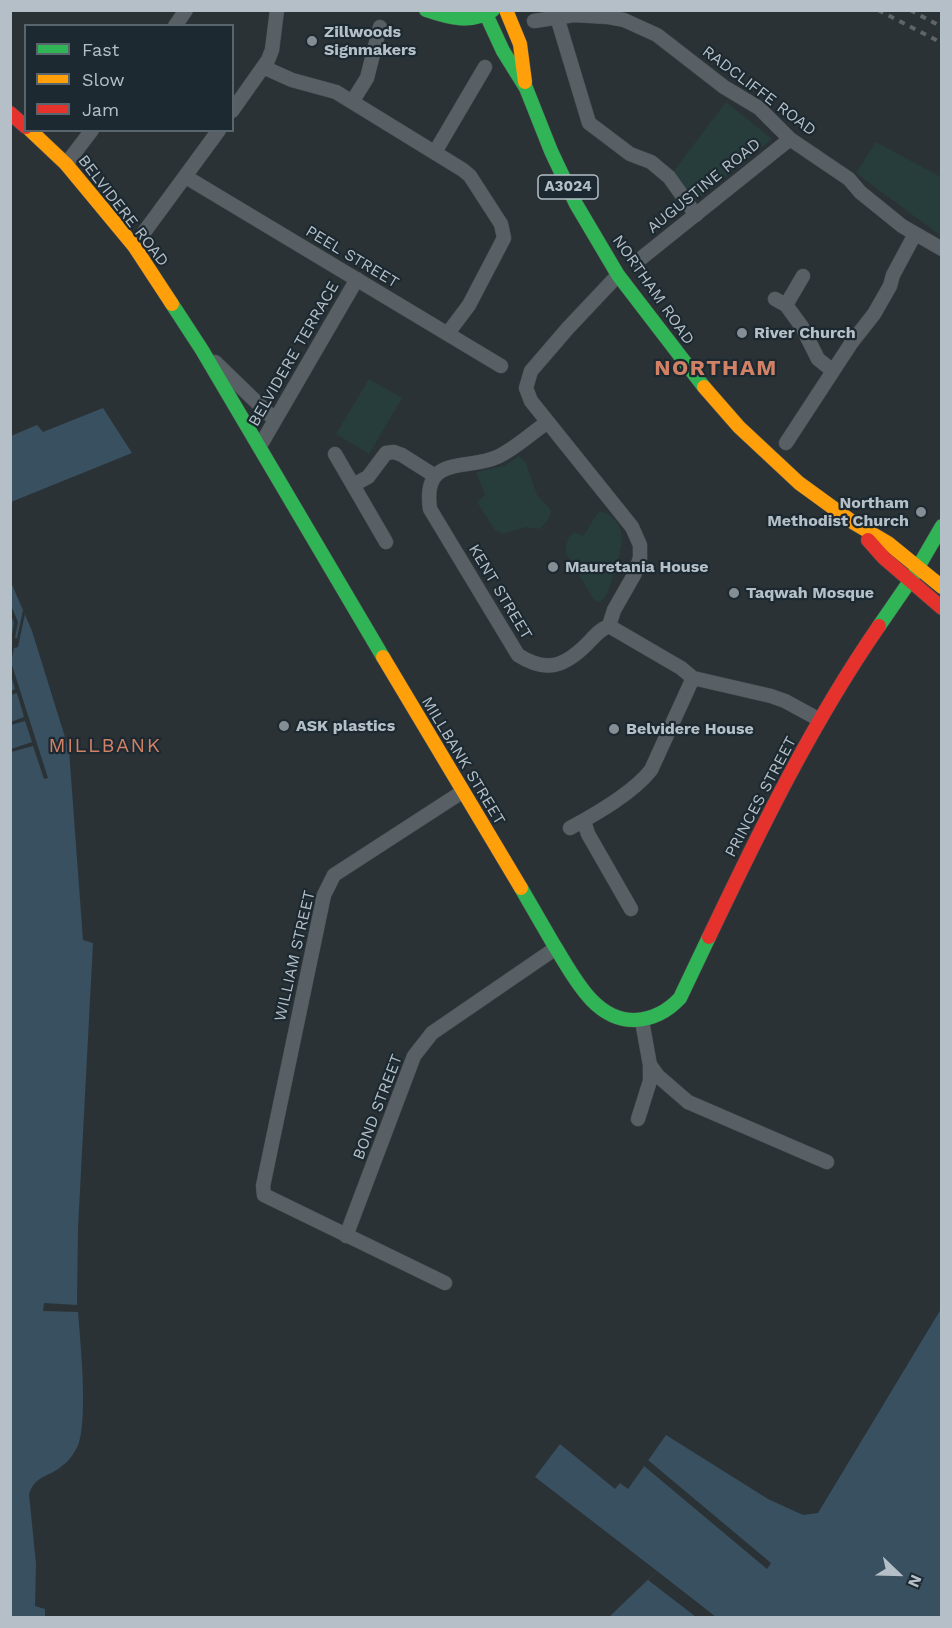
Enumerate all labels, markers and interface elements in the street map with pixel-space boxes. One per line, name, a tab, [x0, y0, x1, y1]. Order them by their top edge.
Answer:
place label: Zillwoods Signmakers	[324, 22, 416, 60]
legend	[24, 24, 234, 132]
marker: Zillwoods Signmakers	[305, 34, 319, 48]
text: Fast	[82, 39, 119, 60]
street label: RADCLIFFE ROAD	[698, 42, 820, 140]
text: Slow	[82, 69, 125, 90]
text: Jam	[82, 99, 119, 120]
street label: AUGUSTINE ROAD	[643, 134, 765, 238]
street label: BELVIDERE ROAD	[74, 152, 172, 270]
road number: A3024	[538, 175, 598, 199]
street label: PEEL STREET	[302, 222, 402, 292]
street label: NORTHAM ROAD	[608, 232, 698, 348]
street label: BELVIDERE TERRACE	[245, 278, 343, 430]
place label: River Church	[754, 323, 856, 343]
marker: River Church	[735, 326, 749, 340]
district label: NORTHAM	[654, 356, 778, 382]
place label: Northam Methodist Church	[767, 493, 909, 531]
marker: Northam Methodist Church	[914, 505, 928, 519]
street label: KENT STREET	[464, 541, 536, 643]
place label: Mauretania House	[565, 557, 708, 577]
marker: Mauretania House	[546, 560, 560, 574]
place label: Taqwah Mosque	[746, 583, 874, 603]
marker: Taqwah Mosque	[727, 586, 741, 600]
street label: MILLBANK STREET	[417, 693, 509, 829]
place label: ASK plastics	[296, 716, 395, 736]
marker: ASK plastics	[277, 719, 291, 733]
place label: Belvidere House	[626, 719, 754, 739]
marker: Belvidere House	[607, 722, 621, 736]
street label: PRINCES STREET	[721, 733, 801, 861]
district label: MILLBANK	[49, 734, 161, 758]
street label: WILLIAM STREET	[271, 889, 319, 1023]
street label: BOND STREET	[349, 1052, 407, 1162]
north arrow	[868, 1544, 928, 1604]
text: N	[904, 1572, 926, 1590]

